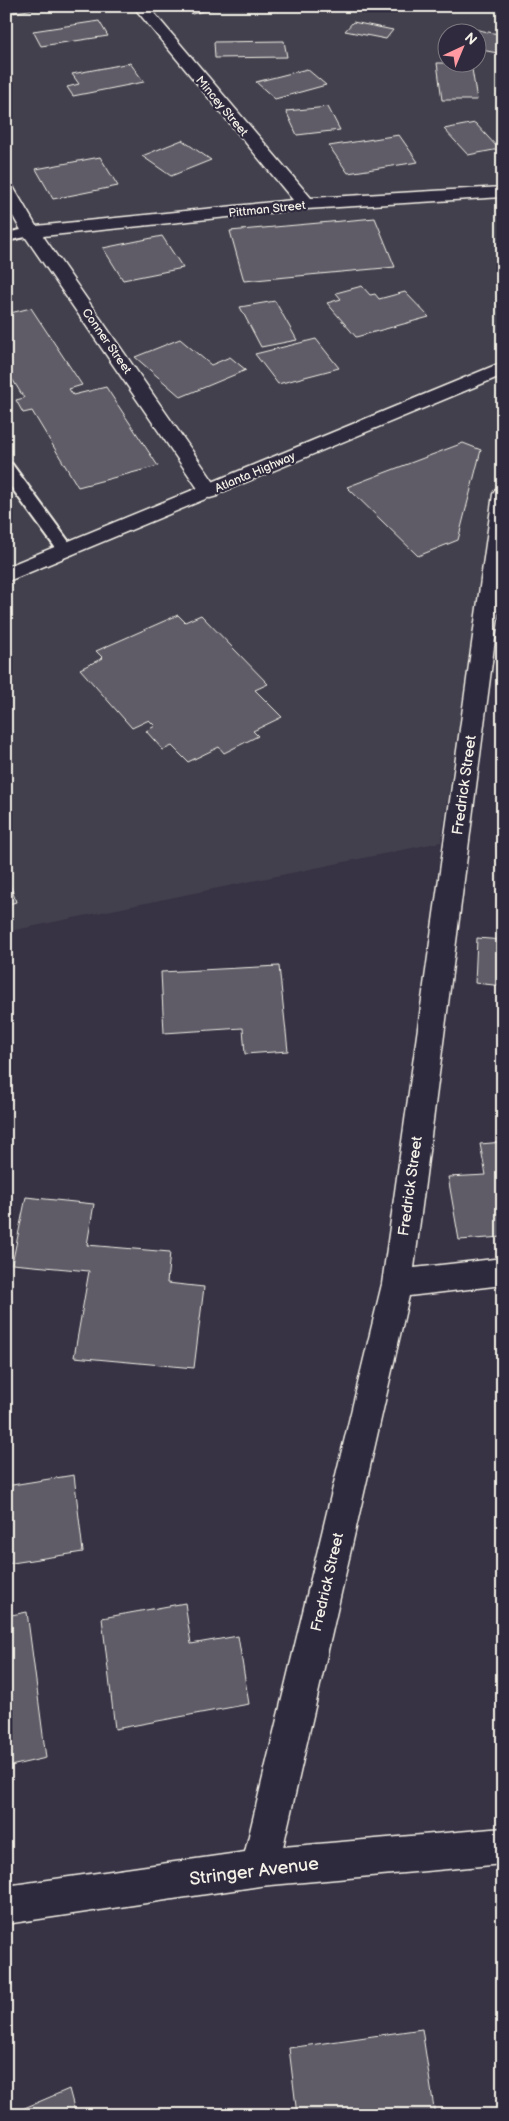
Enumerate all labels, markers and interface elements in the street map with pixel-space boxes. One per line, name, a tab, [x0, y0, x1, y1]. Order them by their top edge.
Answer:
north arrow	[436, 22, 486, 72]
text: N	[461, 29, 480, 49]
street label: Mincey Street	[192, 73, 251, 140]
street label: Pittman Street	[228, 198, 307, 221]
street label: Conner Street	[79, 306, 135, 377]
street label: Atlanta Highway	[213, 449, 298, 496]
street label: Fredrick Street	[448, 733, 481, 836]
street label: Fredrick Street	[394, 1134, 427, 1237]
street label: Fredrick Street	[307, 1531, 348, 1633]
street label: Stringer Avenue	[188, 1853, 320, 1890]

